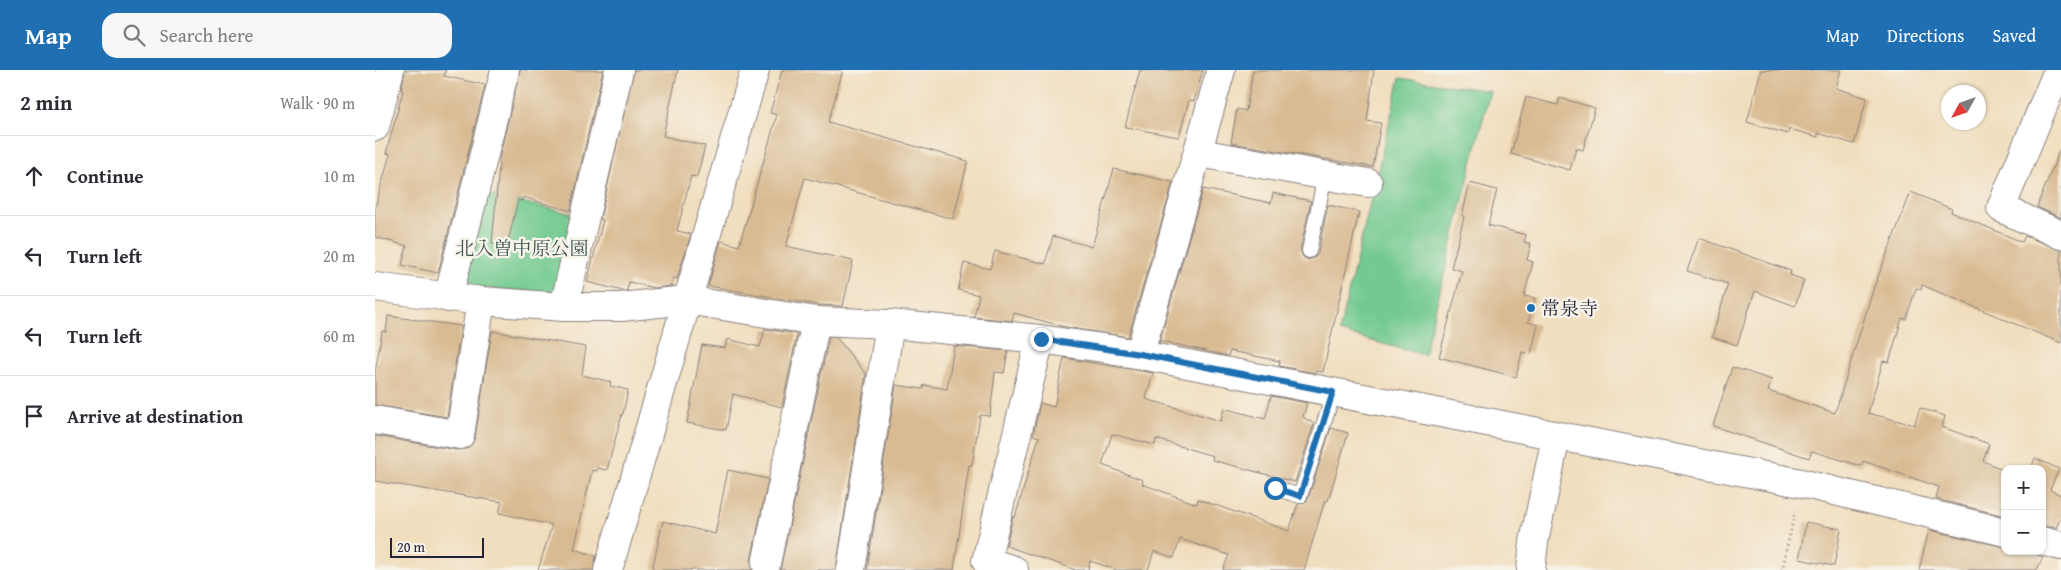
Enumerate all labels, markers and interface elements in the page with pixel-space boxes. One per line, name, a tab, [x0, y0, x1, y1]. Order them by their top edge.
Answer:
search box	[102, 13, 452, 58]
text: Map	[25, 18, 72, 53]
icon: search	[120, 21, 148, 49]
text: Search here	[160, 21, 253, 49]
text: Map	[1826, 22, 1859, 49]
text: Directions	[1887, 22, 1964, 49]
text: Saved	[1992, 22, 2036, 49]
north arrow	[1941, 85, 1986, 130]
text: 2 min	[20, 87, 72, 118]
text: Walk · 90 m	[280, 91, 355, 115]
icon: ahead	[20, 162, 48, 190]
text: Continue	[67, 162, 144, 190]
text: 10 m	[323, 164, 355, 188]
park label: 北入曽中原公園	[455, 234, 589, 262]
icon: left	[20, 242, 48, 270]
text: Turn left	[67, 242, 142, 270]
text: 20 m	[323, 244, 355, 268]
place label: 常泉寺	[1541, 294, 1598, 322]
marker: 常泉寺	[1525, 302, 1537, 314]
icon: left	[20, 322, 48, 350]
text: Turn left	[67, 322, 142, 350]
text: 60 m	[323, 324, 355, 348]
route end	[1030, 328, 1053, 351]
icon: arrive	[20, 402, 48, 430]
text: Arrive at destination	[67, 402, 243, 430]
map controls	[2001, 465, 2046, 555]
button: +	[2001, 465, 2046, 510]
route start	[1264, 477, 1287, 500]
button: −	[2001, 510, 2046, 555]
scale bar	[390, 535, 484, 558]
text: 20 m	[397, 537, 425, 557]

